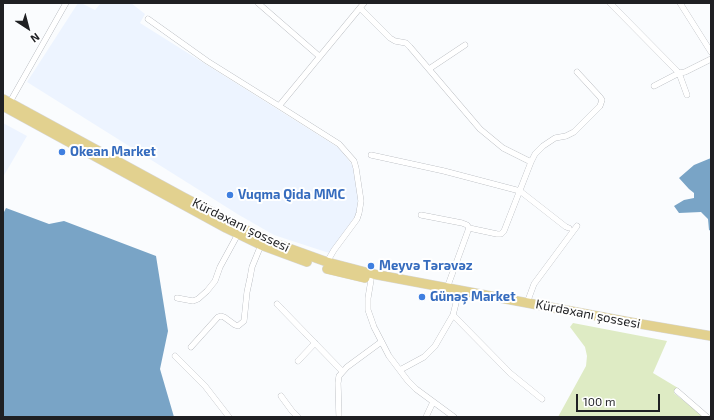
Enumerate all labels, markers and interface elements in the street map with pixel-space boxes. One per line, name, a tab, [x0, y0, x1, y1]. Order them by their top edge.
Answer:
north arrow	[8, 8, 48, 48]
text: N	[28, 31, 42, 46]
place label: Okean Market	[70, 144, 156, 160]
marker: Okean Market	[57, 147, 67, 157]
place label: Vuqma Qida MMC	[238, 187, 345, 203]
marker: Vuqma Qida MMC	[225, 190, 235, 200]
street label: Kürdəxanı şossesi	[190, 195, 292, 255]
place label: Meyvə Tərəvəz	[379, 258, 473, 274]
marker: Meyvə Tərəvəz	[366, 261, 376, 271]
place label: Günəş Market	[430, 289, 516, 305]
marker: Günəş Market	[417, 292, 427, 302]
street label: Kürdəxanı şossesi	[534, 296, 642, 332]
scale bar	[578, 386, 662, 412]
text: 100 m	[583, 394, 615, 408]

